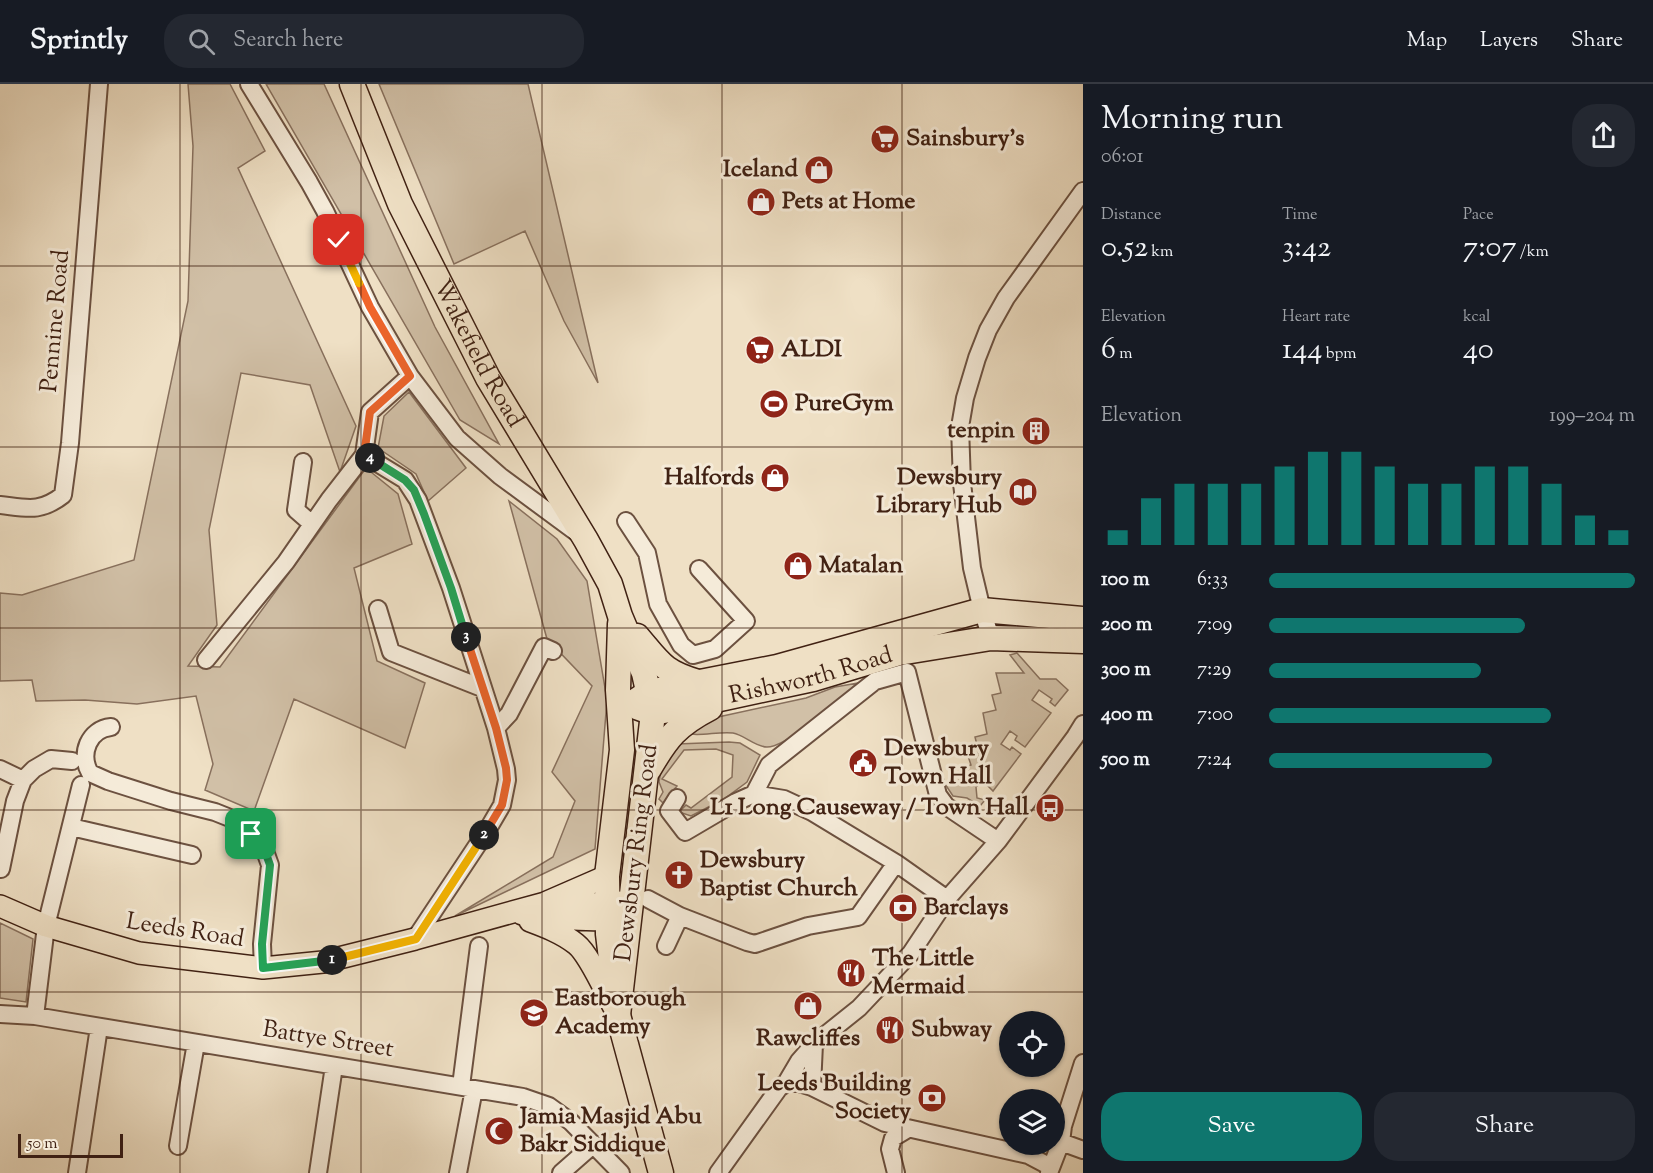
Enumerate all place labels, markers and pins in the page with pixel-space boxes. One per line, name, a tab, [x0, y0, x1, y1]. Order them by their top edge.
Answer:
place label: Sainsbury's	[906, 122, 1025, 156]
supermarket icon: Sainsbury's	[869, 123, 901, 155]
place label: Iceland	[723, 153, 798, 187]
shop icon: Iceland	[803, 154, 835, 186]
place label: Pets at Home	[782, 185, 915, 219]
shop icon: Pets at Home	[745, 186, 777, 218]
pin	[313, 214, 364, 265]
place label: ALDI	[781, 333, 842, 367]
supermarket icon: ALDI	[744, 334, 776, 366]
place label: PureGym	[795, 387, 894, 421]
sports icon: PureGym	[758, 388, 790, 420]
place label: tenpin	[947, 414, 1016, 448]
building icon: tenpin	[1020, 415, 1052, 447]
pin: 4	[355, 443, 385, 473]
place label: Halfords	[664, 461, 754, 495]
place label: Dewsbury Library Hub	[876, 461, 1002, 523]
shop icon: Halfords	[759, 462, 791, 494]
library icon: Dewsbury Library Hub	[1007, 476, 1039, 508]
place label: Matalan	[819, 549, 904, 583]
shop icon: Matalan	[782, 550, 814, 582]
pin: 3	[451, 622, 481, 652]
place label: Dewsbury Town Hall	[884, 732, 992, 794]
public building icon: Dewsbury Town Hall	[847, 747, 879, 779]
place label: L1 Long Causeway / Town Hall	[710, 791, 1029, 825]
bus stop icon: L1 Long Causeway / Town Hall	[1034, 792, 1066, 824]
pin	[225, 808, 276, 859]
pin: 2	[469, 820, 499, 850]
place label: Dewsbury Baptist Church	[700, 844, 859, 906]
church icon: Dewsbury Baptist Church	[663, 859, 695, 891]
place label: Barclays	[924, 891, 1008, 925]
bank icon: Barclays	[887, 892, 919, 924]
place label: The Little Mermaid	[872, 942, 974, 1004]
pin: 1	[317, 945, 347, 975]
restaurant icon: The Little Mermaid	[835, 957, 867, 989]
place label: Eastborough Academy	[555, 982, 687, 1044]
shop icon: Rawcliffes	[792, 990, 824, 1022]
school or university icon: Eastborough Academy	[518, 997, 550, 1029]
place label: Subway	[911, 1013, 992, 1047]
restaurant icon: Subway	[874, 1014, 906, 1046]
place label: Rawcliffes	[756, 1022, 860, 1056]
place label: Leeds Building Society	[758, 1067, 911, 1129]
bank icon: Leeds Building Society	[916, 1082, 948, 1114]
place label: Jamia Masjid Abu Bakr Siddique	[518, 1100, 702, 1162]
mosque icon: Jamia Masjid Abu Bakr Siddique	[483, 1115, 515, 1147]

